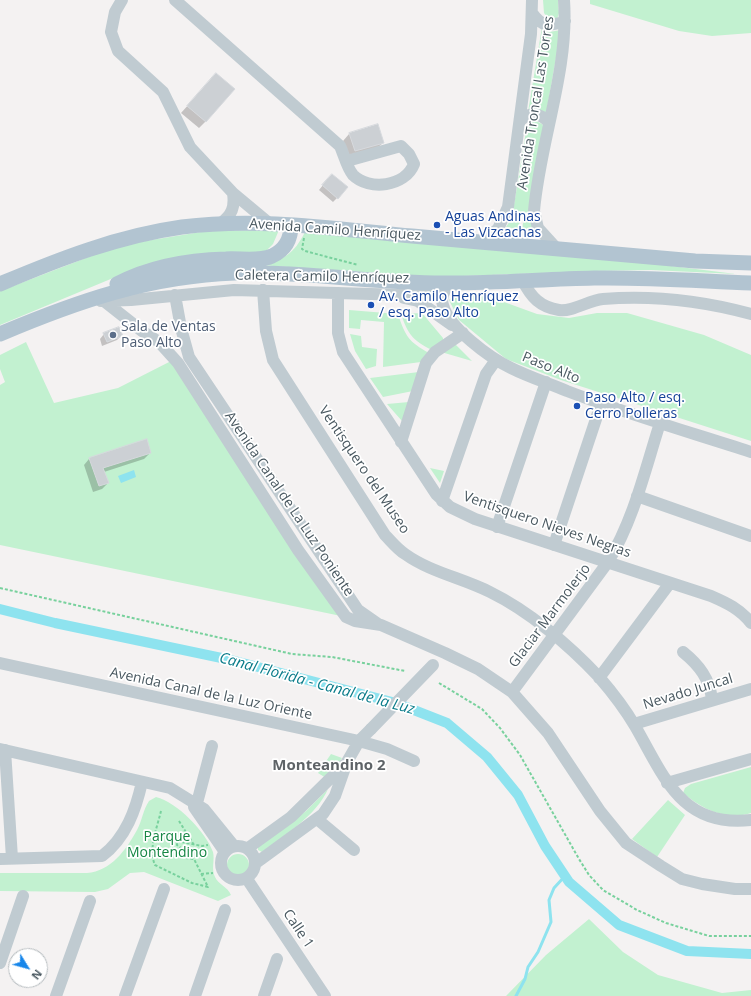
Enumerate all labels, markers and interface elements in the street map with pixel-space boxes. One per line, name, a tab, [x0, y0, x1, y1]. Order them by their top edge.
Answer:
street label: Avenida Troncal Las Torres	[514, 15, 558, 191]
place label: Aguas Andinas - Las Vizcachas	[445, 209, 541, 242]
street label: Avenida Camilo Henríquez	[249, 216, 421, 244]
marker: Aguas Andinas - Las Vizcachas	[432, 220, 442, 230]
street label: Caletera Camilo Henríquez	[235, 267, 409, 287]
place label: Av. Camilo Henríquez / esq. Paso Alto	[379, 289, 518, 322]
marker: Av. Camilo Henríquez / esq. Paso Alto	[366, 300, 376, 310]
place label: Sala de Ventas Paso Alto	[121, 319, 216, 352]
marker: Sala de Ventas Paso Alto	[108, 330, 118, 340]
street label: Paso Alto	[520, 349, 582, 387]
place label: Paso Alto / esq. Cerro Polleras	[585, 390, 685, 422]
marker: Paso Alto / esq. Cerro Polleras	[572, 401, 582, 411]
street label: Ventisquero del Museo	[315, 403, 413, 537]
street label: Avenida Canal de La Luz Poniente	[221, 408, 357, 600]
street label: Ventisquero Nieves Negras	[461, 488, 633, 562]
street label: Glaciar Marmolerjo	[506, 561, 594, 671]
water label: Canal Florida - Canal de la Luz	[217, 649, 417, 719]
street label: Avenida Canal de la Luz Oriente	[108, 664, 314, 724]
street label: Nevado Juncal	[641, 670, 735, 714]
district label: Monteandino 2	[272, 757, 386, 775]
park label: Parque Montendino	[127, 829, 207, 862]
street label: Calle 1	[279, 906, 317, 952]
north arrow	[8, 948, 48, 988]
text: N	[29, 967, 46, 983]

